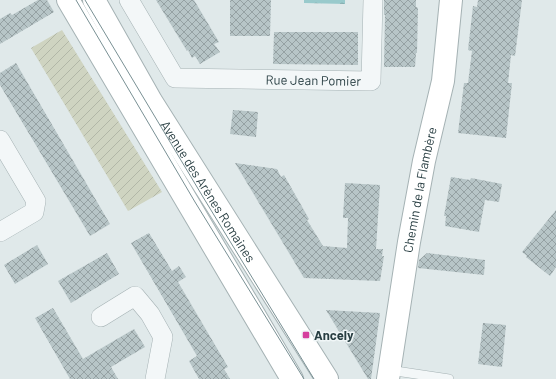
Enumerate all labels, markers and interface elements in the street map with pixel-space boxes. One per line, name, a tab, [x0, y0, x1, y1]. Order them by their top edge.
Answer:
street label: Rue Jean Pomier	[266, 71, 362, 89]
street label: Avenue des Arènes Romaines	[157, 118, 259, 265]
street label: Chemin de la Flambère	[400, 125, 440, 254]
place label: Ancely	[314, 327, 354, 343]
marker: Ancely	[301, 330, 311, 340]

